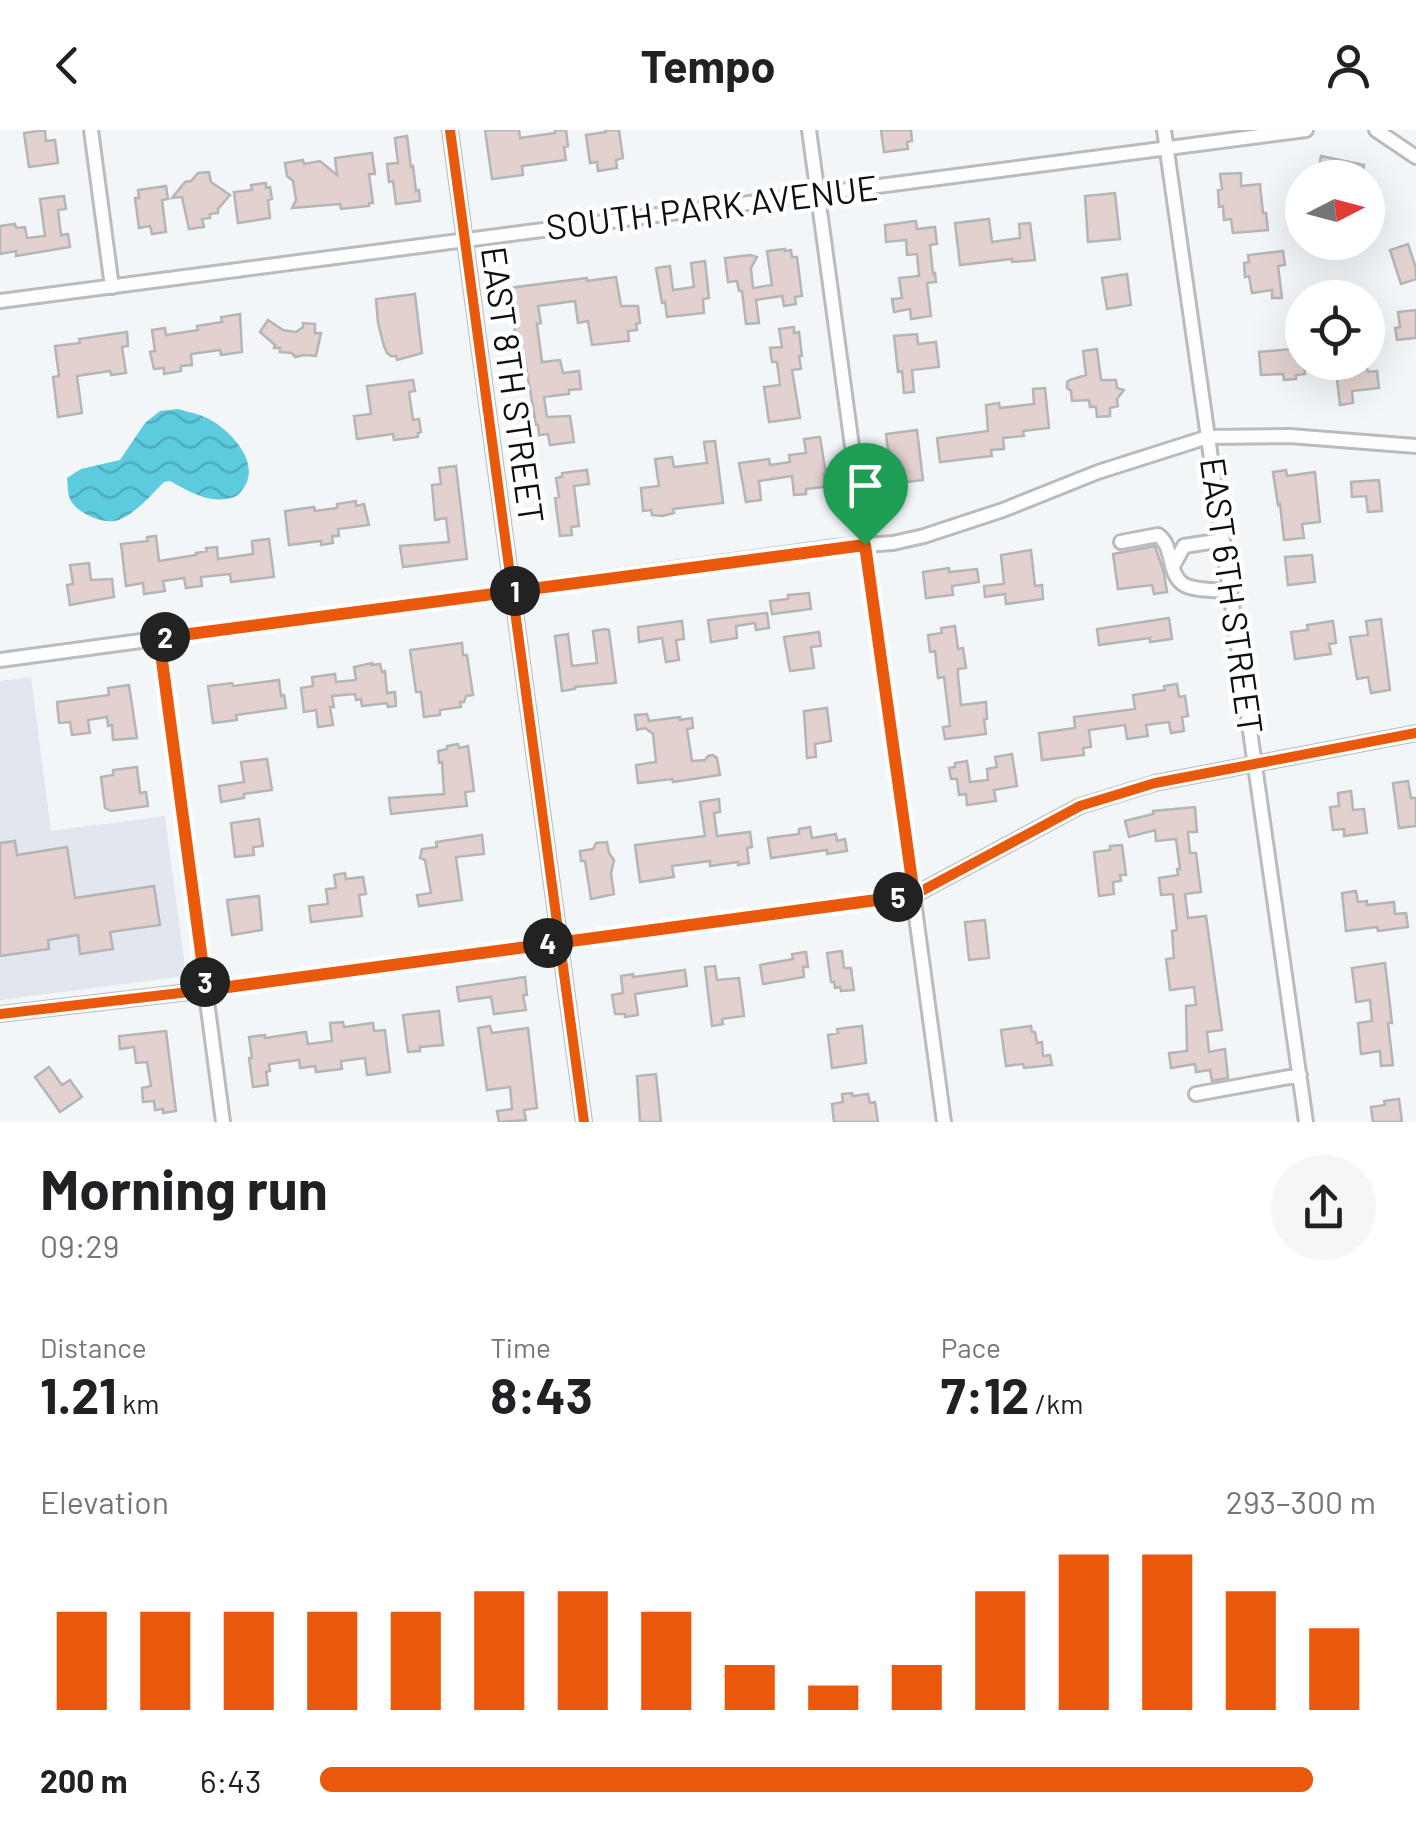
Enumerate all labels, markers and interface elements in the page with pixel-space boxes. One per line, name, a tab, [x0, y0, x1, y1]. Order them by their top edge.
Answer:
icon: back	[40, 38, 95, 93]
text: Tempo	[640, 38, 776, 92]
icon: person	[1321, 38, 1376, 93]
north arrow	[1285, 160, 1385, 260]
map controls	[1285, 160, 1385, 380]
street label: SOUTH PARK AVENUE	[543, 165, 880, 247]
street label: EAST 8TH STREET	[474, 244, 554, 526]
button: locate	[1285, 280, 1385, 380]
pin	[823, 443, 908, 546]
street label: EAST 6TH STREET	[1193, 455, 1273, 737]
icon: arrive	[838, 458, 893, 513]
pin: 1	[490, 566, 540, 616]
text: 1	[510, 574, 520, 608]
pin: 2	[140, 612, 190, 662]
text: 2	[157, 620, 173, 654]
pin: 5	[873, 872, 923, 922]
text: 5	[890, 880, 906, 914]
pin: 4	[523, 918, 573, 968]
text: 4	[540, 926, 556, 960]
pin: 3	[180, 957, 230, 1007]
text: 3	[197, 965, 213, 999]
text: Morning run	[40, 1155, 328, 1221]
button: share	[1271, 1155, 1376, 1260]
text: 09:29	[40, 1226, 119, 1264]
text: Distance	[40, 1330, 147, 1364]
text: Time	[490, 1330, 551, 1364]
text: Pace	[941, 1330, 1001, 1364]
text: 1.21	[40, 1364, 117, 1424]
text: 8:43	[490, 1364, 593, 1424]
text: 7:12	[941, 1364, 1029, 1424]
text: km	[117, 1386, 159, 1420]
text: /km	[1029, 1386, 1083, 1420]
text: Elevation	[40, 1482, 169, 1520]
text: 293–300 m	[1226, 1482, 1376, 1520]
text: 200 m	[40, 1761, 128, 1799]
text: 6:43	[200, 1761, 261, 1799]

